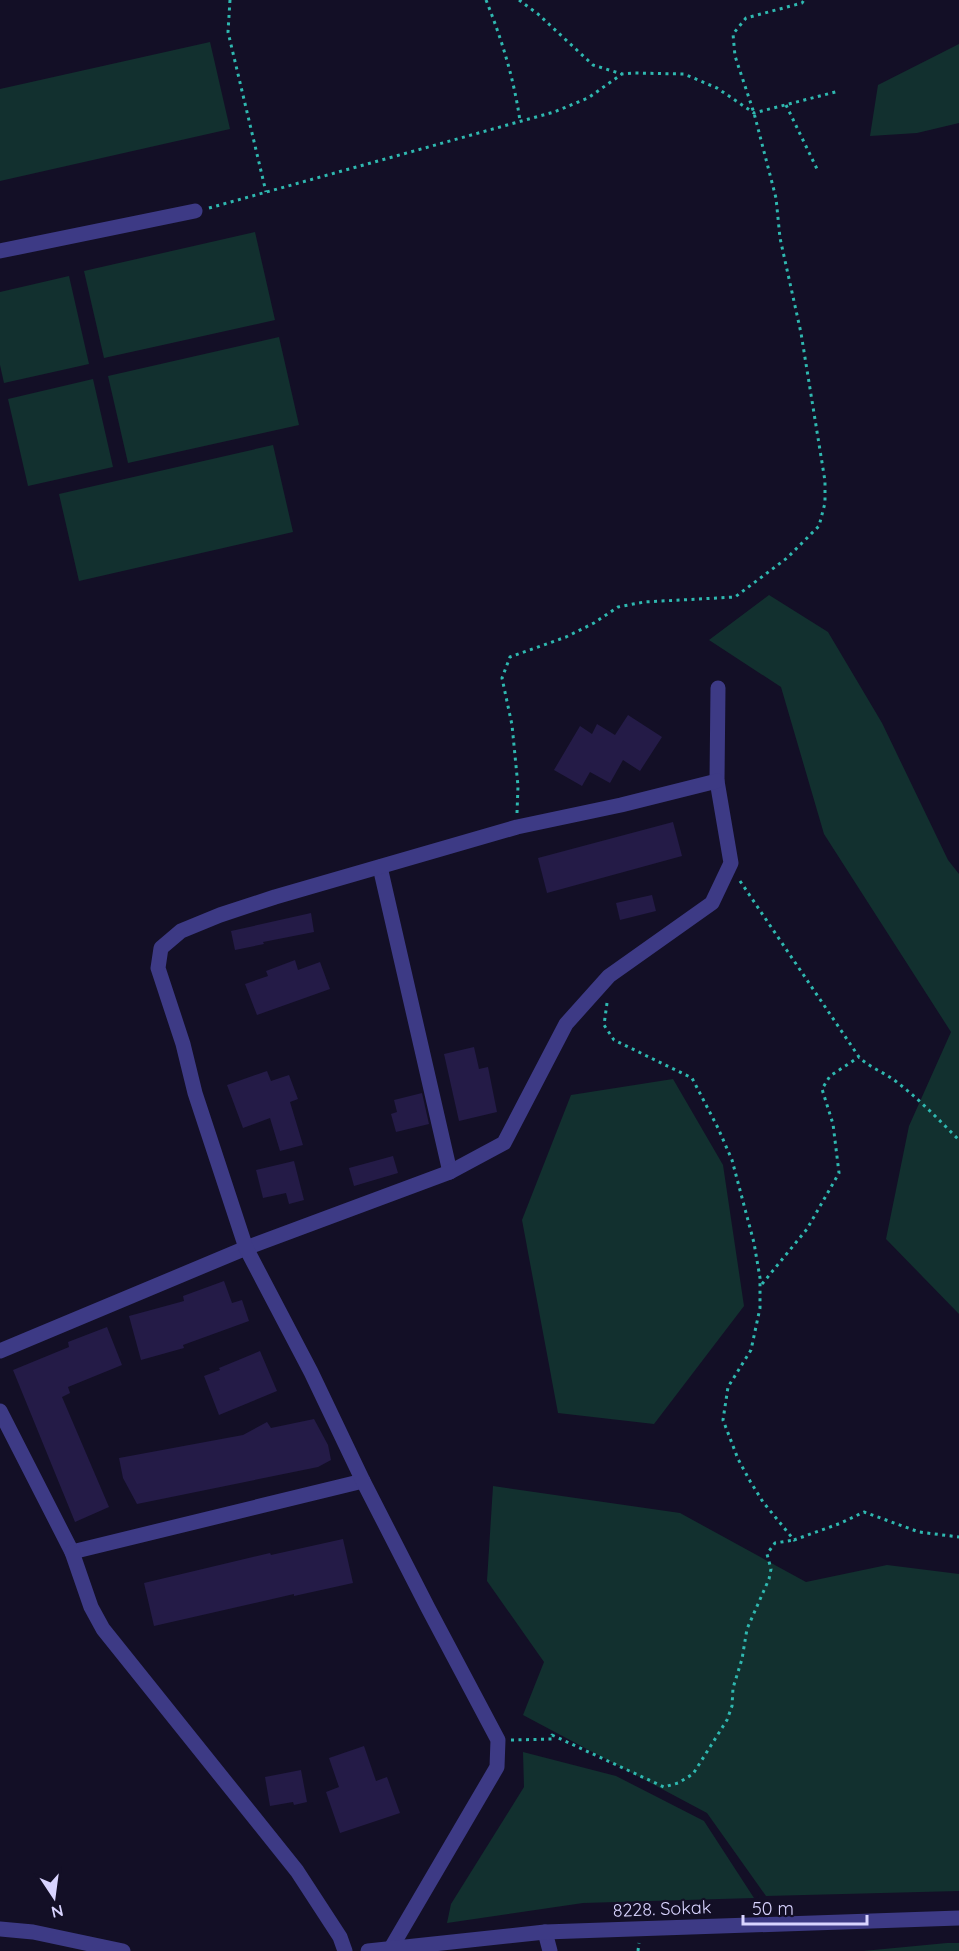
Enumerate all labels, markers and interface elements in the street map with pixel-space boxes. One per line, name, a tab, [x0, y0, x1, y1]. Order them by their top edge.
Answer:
north arrow	[24, 1867, 84, 1927]
scale bar	[743, 1888, 868, 1926]
street label: 8228. Sokak	[612, 1895, 712, 1922]
text: 50 m	[752, 1897, 794, 1920]
text: N	[49, 1901, 65, 1923]

